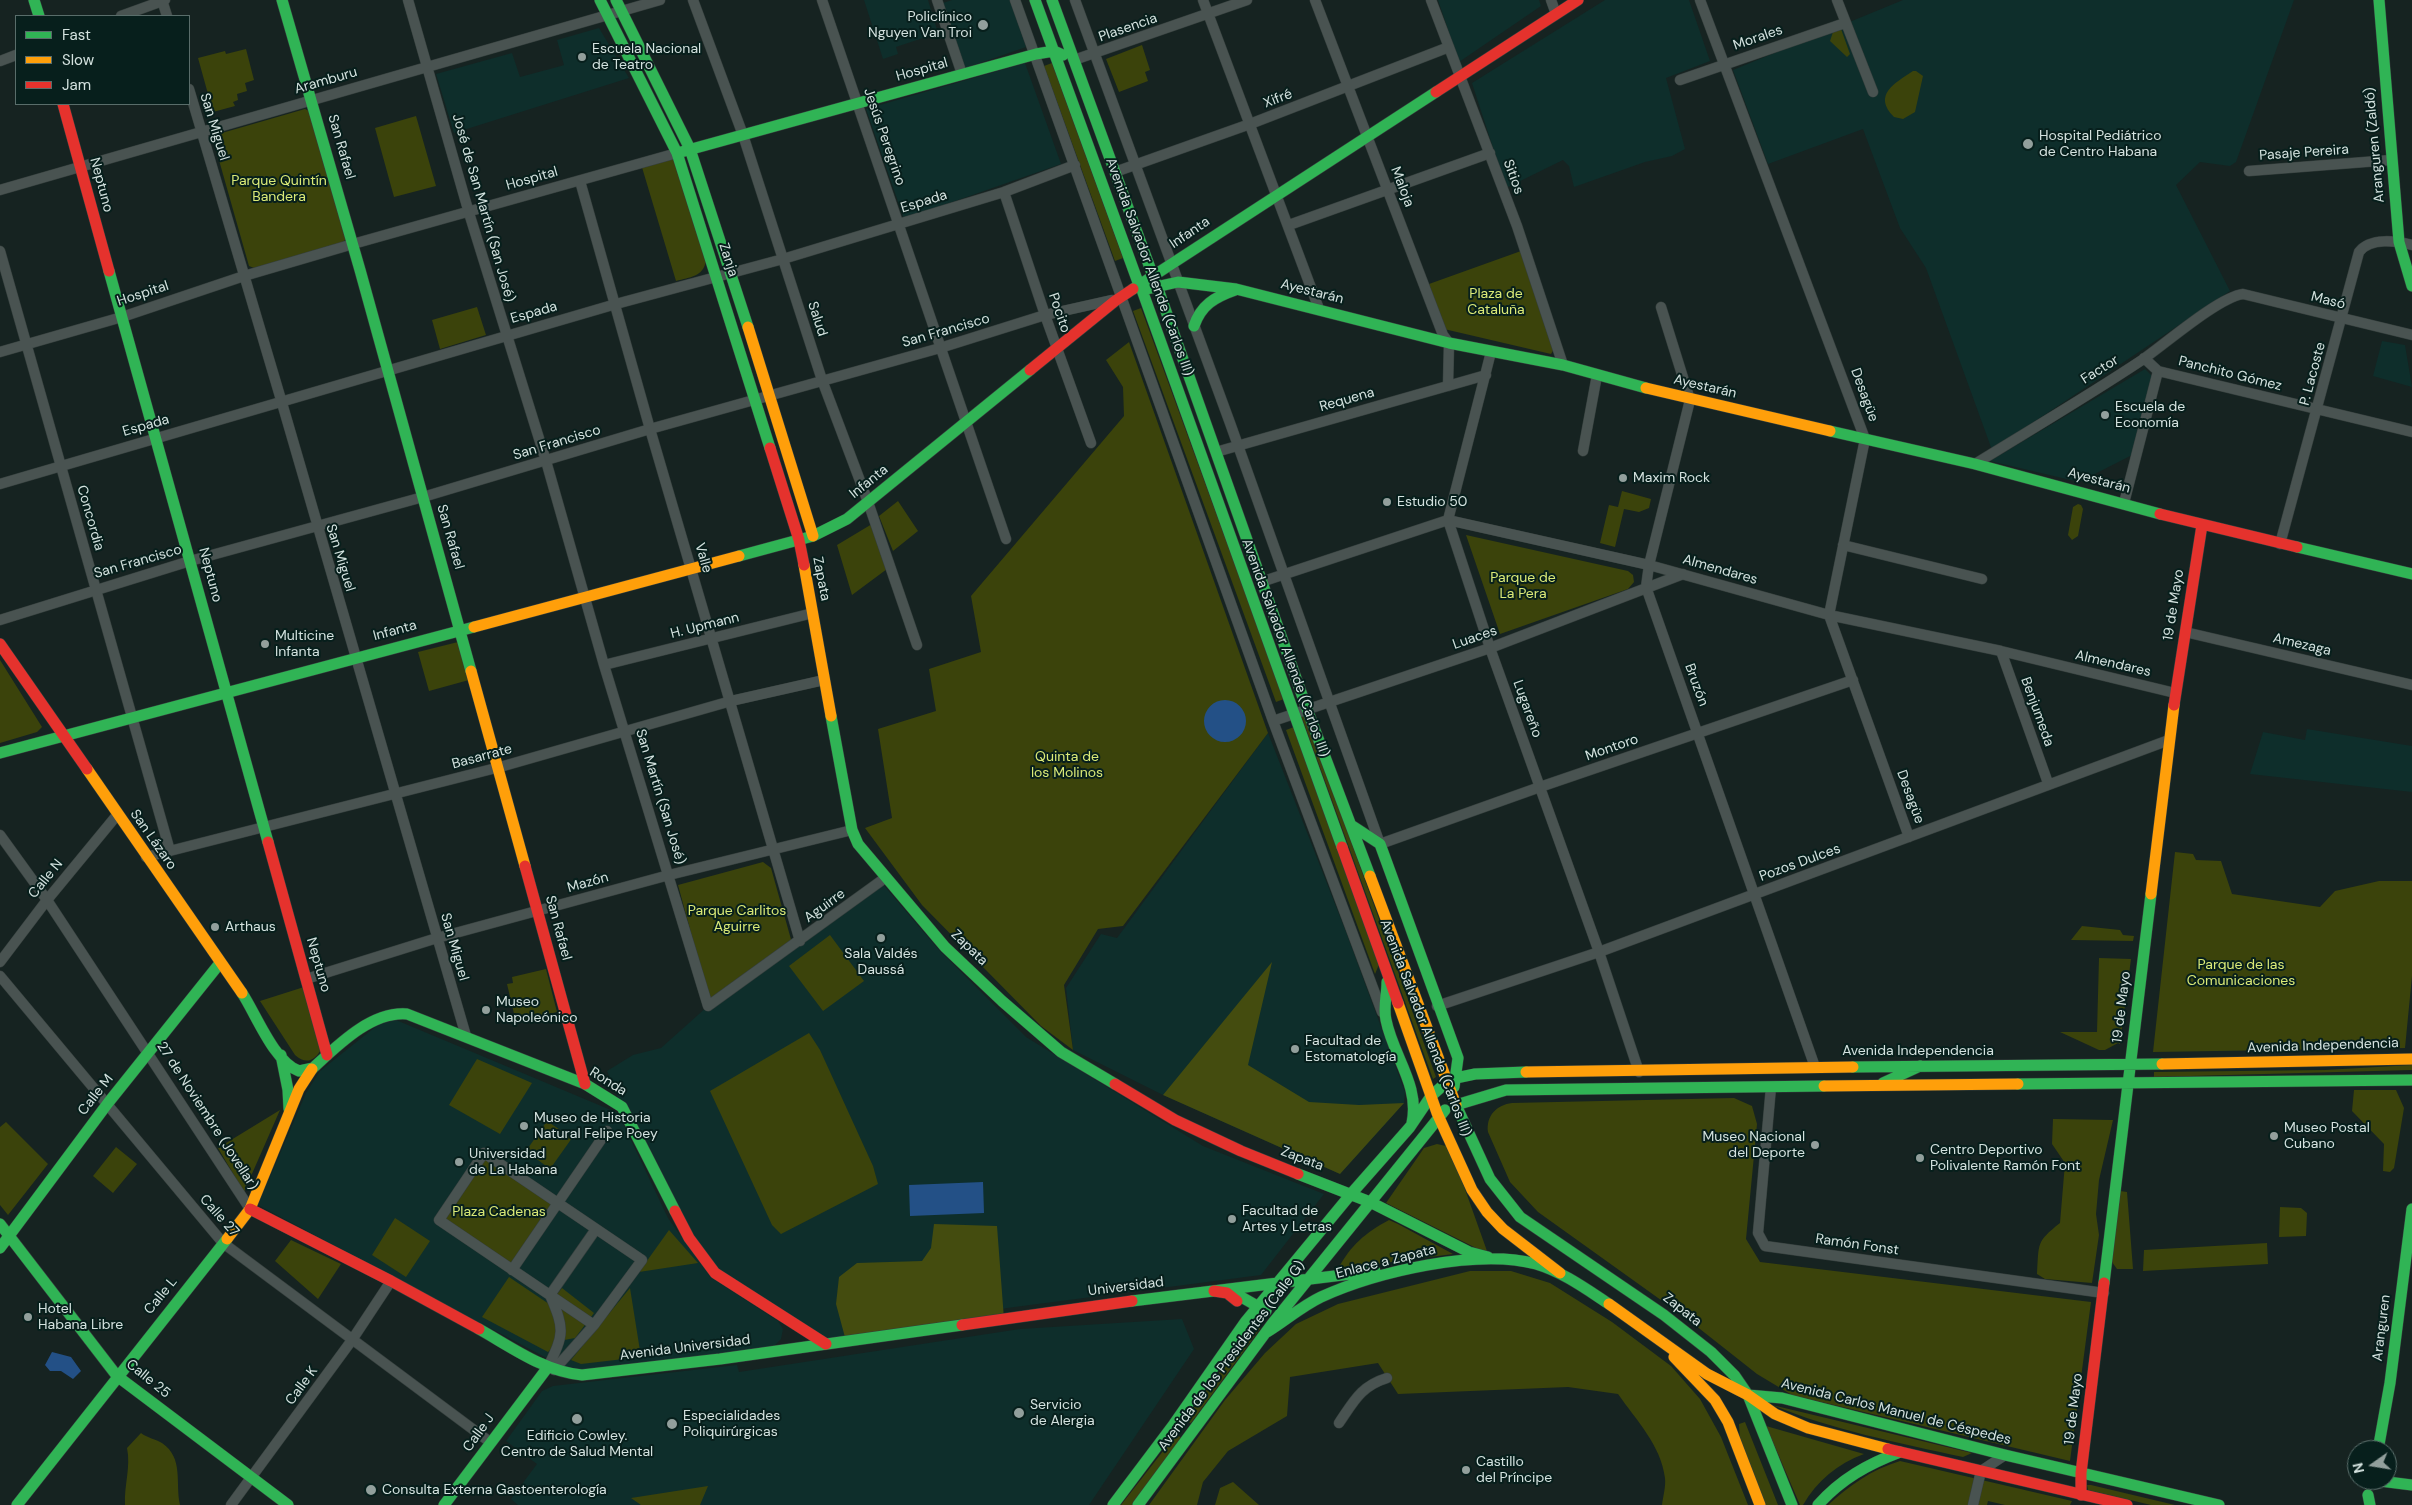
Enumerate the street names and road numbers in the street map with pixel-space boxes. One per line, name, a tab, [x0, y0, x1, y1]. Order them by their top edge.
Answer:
street label: Plasencia	[1096, 10, 1160, 46]
street label: Morales	[1731, 22, 1785, 54]
street label: Hospital	[894, 55, 950, 85]
street label: Aramburu	[293, 64, 359, 98]
street label: Jesús Peregrino	[859, 86, 909, 188]
street label: Xifré	[1261, 86, 1295, 112]
street label: Aranguren (Zaldó)	[2362, 87, 2388, 203]
street label: San Miguel	[196, 91, 232, 163]
street label: José de San Martín (San José)	[448, 112, 518, 304]
street label: San Rafael	[324, 113, 358, 181]
street label: Pasaje Pereira	[2259, 141, 2349, 165]
street label: Neptuno	[86, 156, 116, 214]
street label: Avenida Salvador Allende (Carlos III)	[1102, 156, 1196, 378]
street label: Sitios	[1499, 157, 1527, 197]
street label: Hospital	[504, 164, 560, 194]
street label: Maloja	[1387, 164, 1417, 210]
street label: Espada	[899, 187, 949, 217]
street label: Infanta	[1167, 214, 1213, 252]
street label: Zanja	[715, 241, 741, 279]
street label: Ayestarán	[1279, 276, 1345, 308]
street label: Hospital	[115, 278, 171, 310]
street label: Masó	[2309, 289, 2347, 313]
street label: Pocito	[1044, 291, 1074, 335]
street label: Espada	[509, 298, 559, 328]
street label: Salud	[804, 299, 830, 339]
street label: San Francisco	[900, 310, 992, 352]
street label: P. Lacoste	[2296, 340, 2330, 408]
street label: Factor	[2078, 352, 2122, 388]
street label: Panchito Gómez	[2177, 353, 2283, 395]
street label: Desagüe	[1847, 366, 1881, 424]
street label: Ayestarán	[1672, 372, 1738, 402]
street label: Requena	[1318, 384, 1376, 416]
street label: Espada	[121, 411, 171, 441]
street label: San Francisco	[511, 422, 603, 464]
street label: Infanta	[846, 461, 892, 503]
street label: Ayestarán	[2066, 465, 2132, 497]
street label: Concordia	[73, 483, 107, 553]
street label: San Rafael	[433, 503, 467, 571]
street label: San Miguel	[322, 522, 358, 594]
street label: Avenida Salvador Allende (Carlos III)	[1238, 537, 1332, 759]
street label: San Francisco	[92, 541, 184, 583]
street label: Valle	[691, 541, 715, 575]
street label: Neptuno	[195, 546, 225, 604]
street label: Almendares	[1681, 551, 1759, 589]
street label: Zapata	[809, 556, 833, 602]
street label: 19 de Mayo	[2160, 568, 2188, 642]
street label: H. Upmann	[669, 609, 741, 643]
street label: Infanta	[371, 617, 419, 645]
street label: Luaces	[1451, 623, 1499, 653]
street label: Amezaga	[2271, 630, 2333, 660]
street label: Almendares	[2074, 647, 2152, 681]
street label: Bruzón	[1681, 661, 1711, 709]
street label: Benjumeda	[2017, 675, 2057, 749]
street label: Lugareño	[1509, 678, 1545, 740]
street label: San Martín (San José)	[631, 727, 689, 867]
street label: Montoro	[1583, 731, 1641, 765]
street label: Basarrate	[450, 741, 514, 773]
street label: Desagüe	[1893, 768, 1927, 826]
street label: San Lázaro	[126, 807, 180, 873]
street label: Pozos Dulces	[1757, 841, 1843, 885]
street label: Calle N	[25, 856, 67, 902]
street label: Mazón	[565, 869, 611, 897]
street label: Aguirre	[801, 886, 849, 926]
street label: San Rafael	[541, 894, 575, 962]
street label: San Miguel	[436, 911, 472, 983]
street label: Avenida Salvador Allende (Carlos III)	[1376, 917, 1474, 1139]
street label: Zapata	[947, 927, 991, 969]
street label: Neptuno	[302, 936, 334, 994]
street label: 19 de Mayo	[2109, 970, 2135, 1044]
street label: Avenida Independencia	[2247, 1035, 2399, 1057]
street label: 27 de Noviembre (Jovellar)	[153, 1039, 261, 1193]
street label: Avenida Independencia	[1842, 1043, 1994, 1059]
street label: Ronda	[586, 1064, 630, 1100]
street label: Calle M	[75, 1071, 117, 1119]
street label: Zapata	[1278, 1143, 1326, 1175]
street label: Calle 27	[196, 1191, 242, 1241]
street label: Ramón Fonst	[1814, 1231, 1900, 1259]
street label: Enlace a Zapata	[1334, 1241, 1438, 1283]
street label: Avenida de los Presidentes (Calle G)	[1155, 1258, 1309, 1454]
street label: Calle L	[141, 1274, 181, 1318]
street label: Universidad	[1087, 1274, 1165, 1300]
street label: Zapata	[1659, 1290, 1705, 1330]
street label: Aranguren	[2370, 1294, 2394, 1362]
street label: Avenida Universidad	[619, 1332, 751, 1364]
street label: Calle 25	[122, 1356, 174, 1402]
street label: Calle K	[282, 1363, 322, 1409]
street label: 19 de Mayo	[2061, 1372, 2087, 1446]
street label: Avenida Carlos Manuel de Céspedes	[1779, 1375, 2013, 1449]
street label: Calle J	[460, 1411, 498, 1455]

